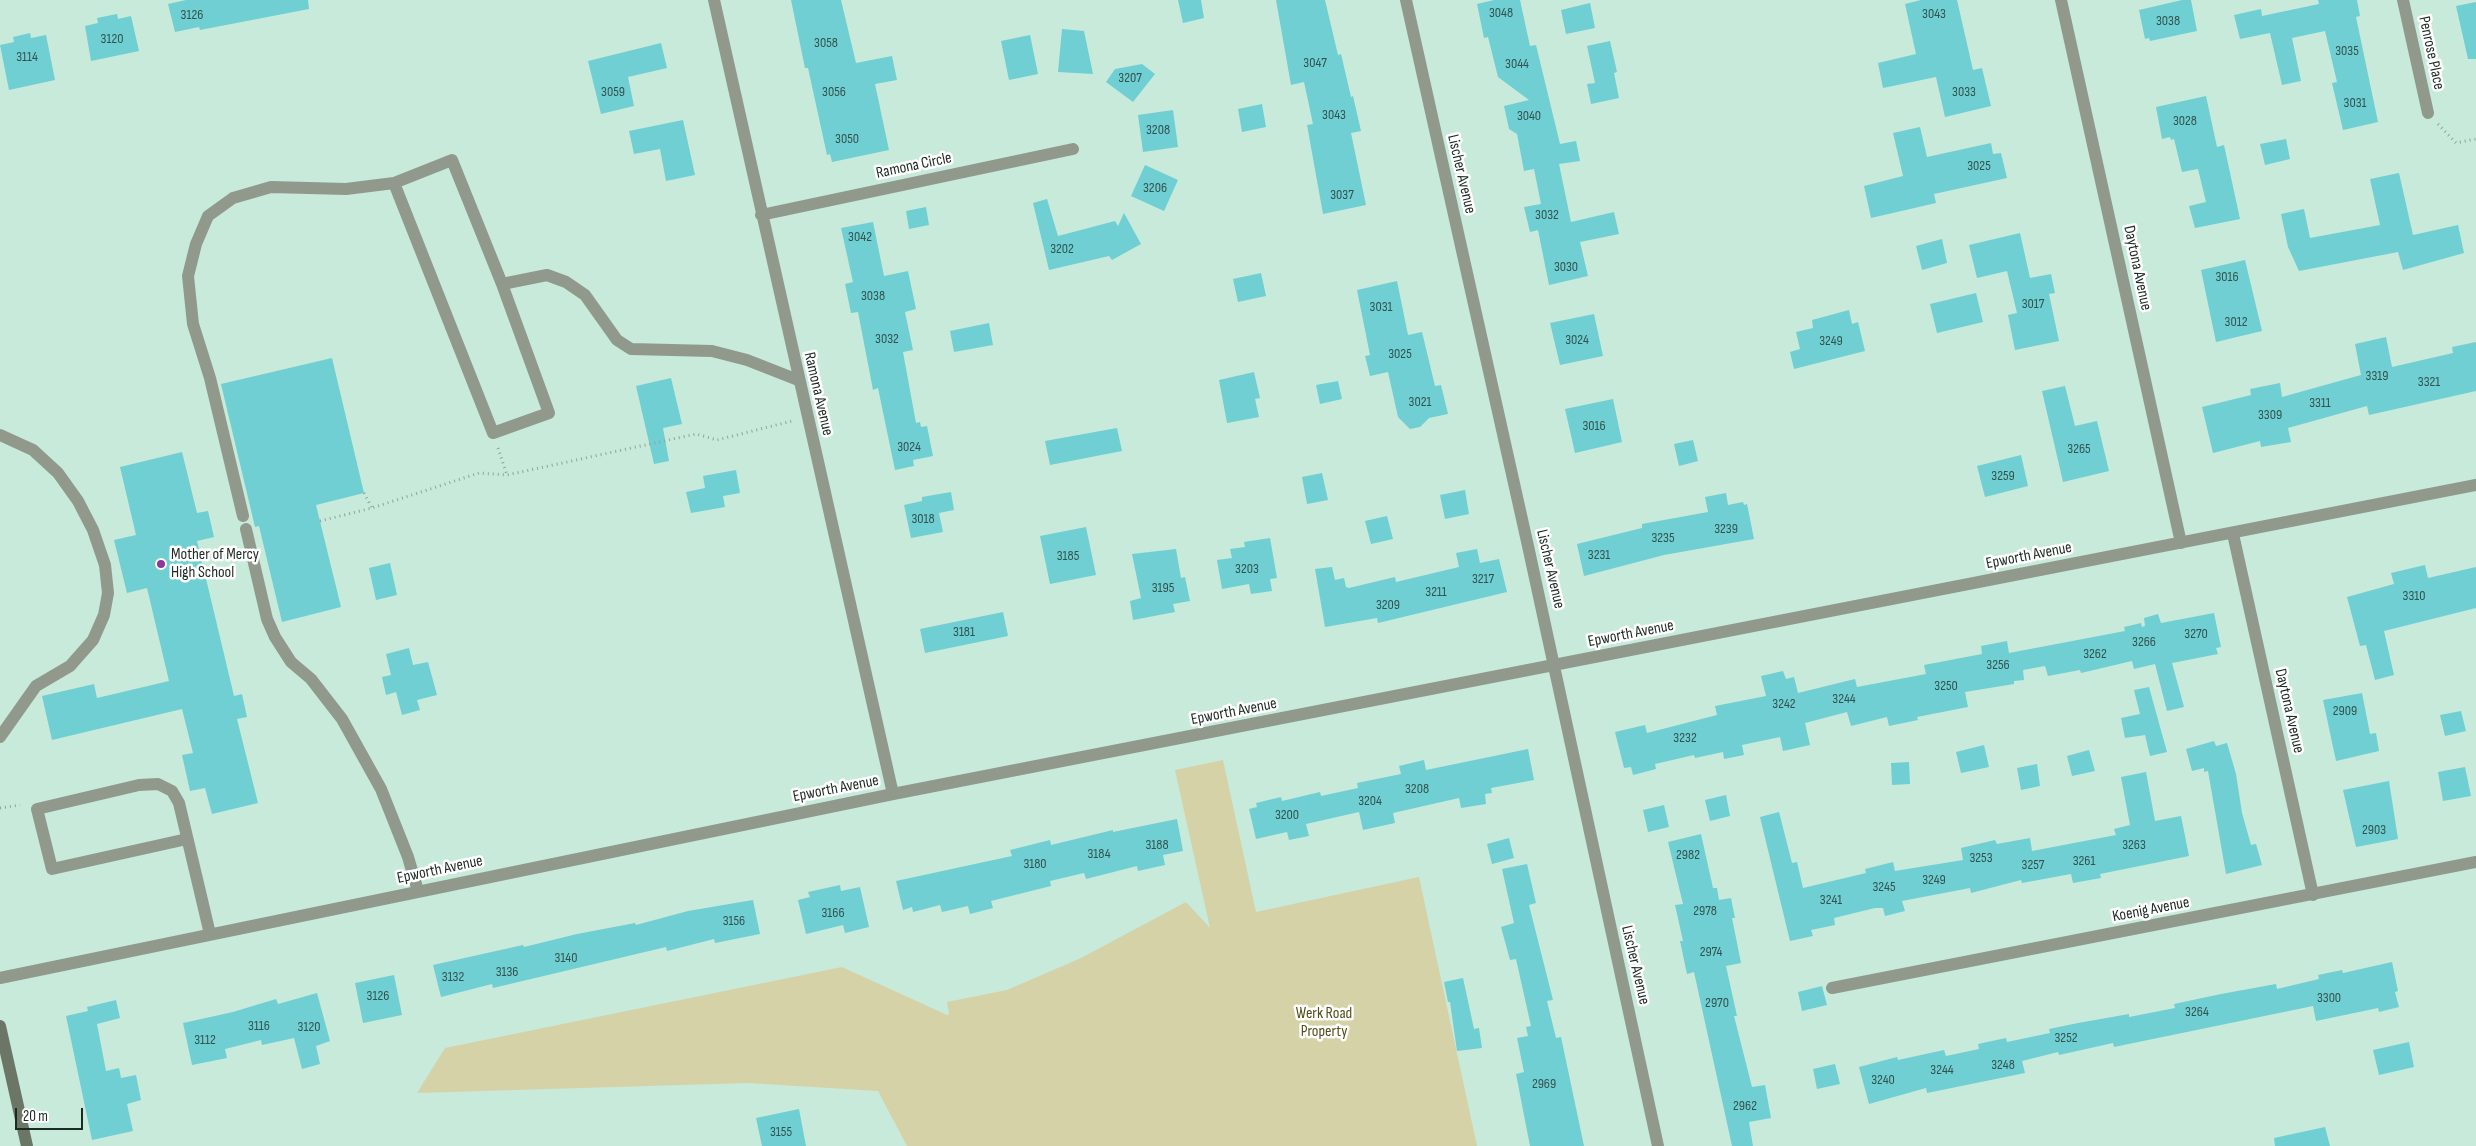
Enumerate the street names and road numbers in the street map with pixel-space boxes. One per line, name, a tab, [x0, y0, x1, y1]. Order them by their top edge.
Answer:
street label: Penrose Place	[2414, 15, 2448, 91]
street label: Lischer Avenue	[1443, 133, 1479, 215]
street label: Ramona Circle	[874, 149, 954, 183]
street label: Daytona Avenue	[2119, 224, 2155, 312]
street label: Ramona Avenue	[799, 350, 837, 438]
street label: Lischer Avenue	[1532, 528, 1568, 610]
street label: Epworth Avenue	[1985, 538, 2073, 574]
street label: Epworth Avenue	[1587, 616, 1675, 652]
street label: Daytona Avenue	[2270, 667, 2308, 755]
street label: Epworth Avenue	[1190, 694, 1278, 730]
street label: Epworth Avenue	[792, 771, 880, 807]
street label: Epworth Avenue	[396, 852, 484, 888]
street label: Koenig Avenue	[2111, 893, 2191, 927]
street label: Lischer Avenue	[1617, 924, 1653, 1006]

